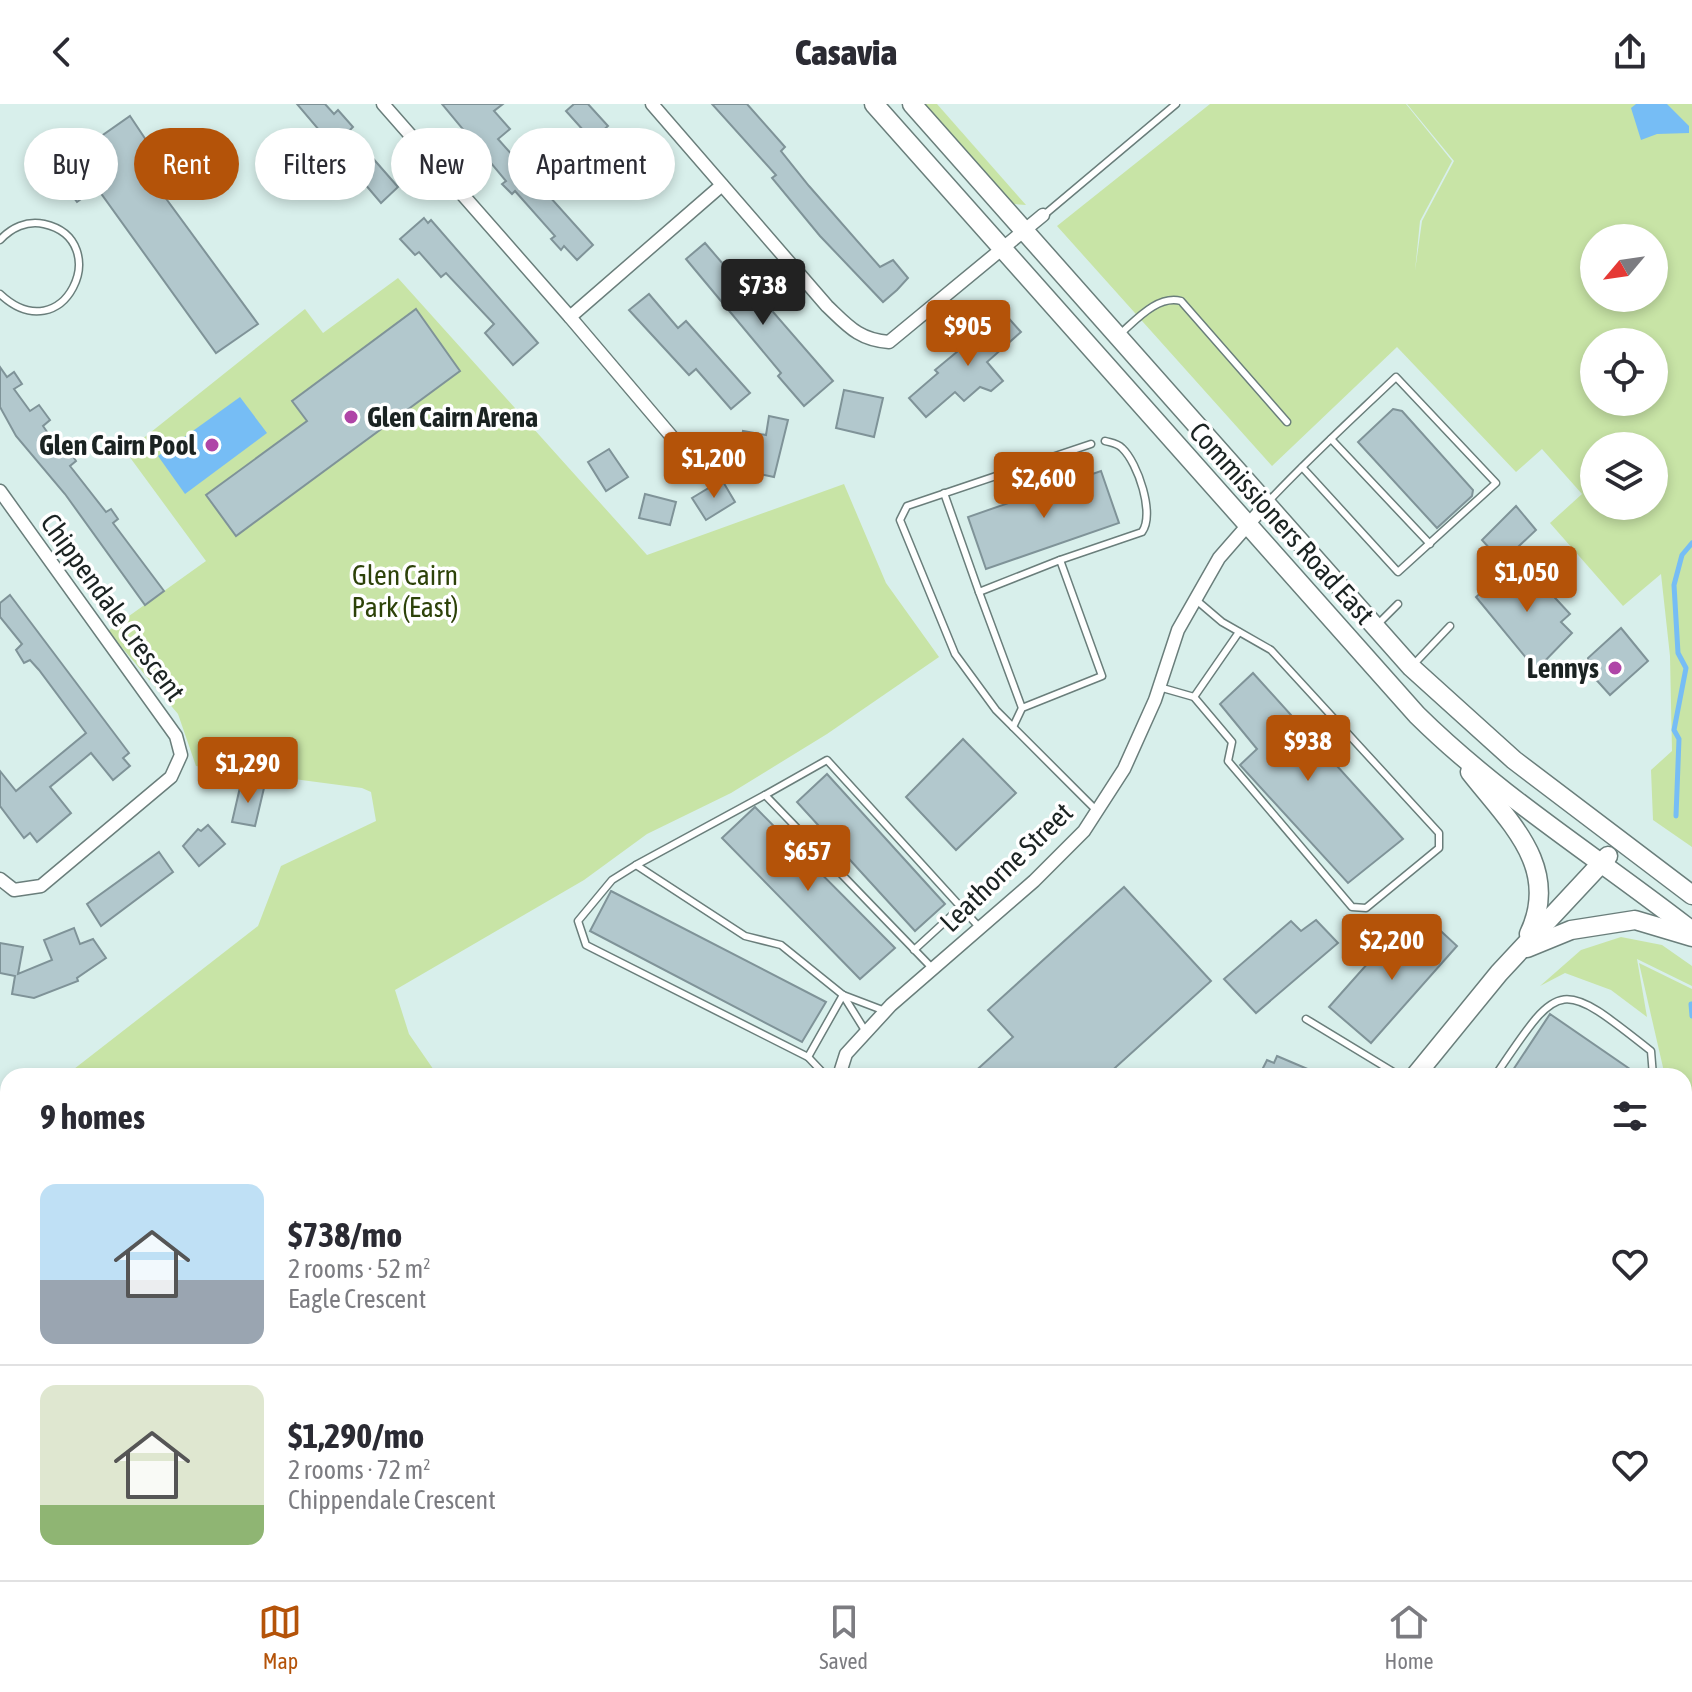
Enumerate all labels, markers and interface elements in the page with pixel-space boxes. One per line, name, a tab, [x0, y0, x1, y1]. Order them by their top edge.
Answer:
icon: back	[40, 30, 84, 74]
icon: share	[1608, 30, 1652, 74]
text: Casavia	[795, 31, 897, 73]
chip: Buy	[24, 128, 118, 200]
chip: Rent	[134, 128, 239, 200]
chip: Filters	[255, 128, 375, 200]
chip: New	[391, 128, 492, 200]
chip: Apartment	[508, 128, 675, 200]
north arrow	[1580, 224, 1668, 312]
map controls	[1580, 224, 1668, 520]
pin: $738	[716, 259, 810, 327]
text: $738	[739, 270, 787, 300]
pin: $905	[921, 300, 1015, 368]
text: $905	[944, 311, 992, 341]
button: locate	[1580, 328, 1668, 416]
place label: Glen Cairn Arena	[367, 401, 538, 433]
marker: Glen Cairn Arena	[342, 408, 360, 426]
street label: Commissioners Road East	[1183, 416, 1381, 630]
place label: Glen Cairn Pool	[39, 429, 197, 461]
pin: $1,200	[649, 432, 779, 500]
button: layers	[1580, 432, 1668, 520]
marker: Glen Cairn Pool	[203, 436, 221, 454]
text: $1,200	[682, 443, 746, 473]
pin: $2,600	[979, 452, 1109, 520]
text: $2,600	[1012, 463, 1076, 493]
street label: Chippendale Crescent	[34, 507, 192, 707]
pin: $1,050	[1462, 546, 1592, 614]
text: $1,050	[1495, 557, 1559, 587]
park label: Glen Cairn Park (East)	[352, 559, 458, 623]
place label: Lennys	[1527, 652, 1599, 684]
marker: Lennys	[1606, 659, 1624, 677]
pin: $938	[1261, 715, 1355, 783]
text: $938	[1284, 726, 1332, 756]
pin: $1,290	[183, 737, 313, 805]
text: $1,290	[216, 748, 280, 778]
street label: Leathorne Street	[933, 796, 1079, 938]
pin: $657	[761, 825, 855, 893]
text: $657	[784, 836, 832, 866]
pin: $2,200	[1327, 914, 1457, 982]
text: $2,200	[1360, 925, 1424, 955]
icon: filters	[1608, 1094, 1652, 1138]
text: 9 homes	[40, 1097, 145, 1136]
text: $738/mo	[288, 1215, 402, 1254]
icon: home	[104, 1216, 200, 1312]
icon: heart	[1608, 1242, 1652, 1286]
text: 2 rooms · 52 m²	[288, 1254, 430, 1284]
text: Eagle Crescent	[288, 1284, 426, 1314]
text: $1,290/mo	[288, 1416, 424, 1455]
icon: home	[104, 1417, 200, 1513]
icon: heart	[1608, 1443, 1652, 1487]
text: 2 rooms · 72 m²	[288, 1455, 430, 1485]
text: Chippendale Crescent	[288, 1485, 496, 1515]
tab: Map	[258, 1600, 302, 1674]
tab: Saved	[819, 1600, 868, 1674]
tab: Home	[1385, 1600, 1434, 1674]

